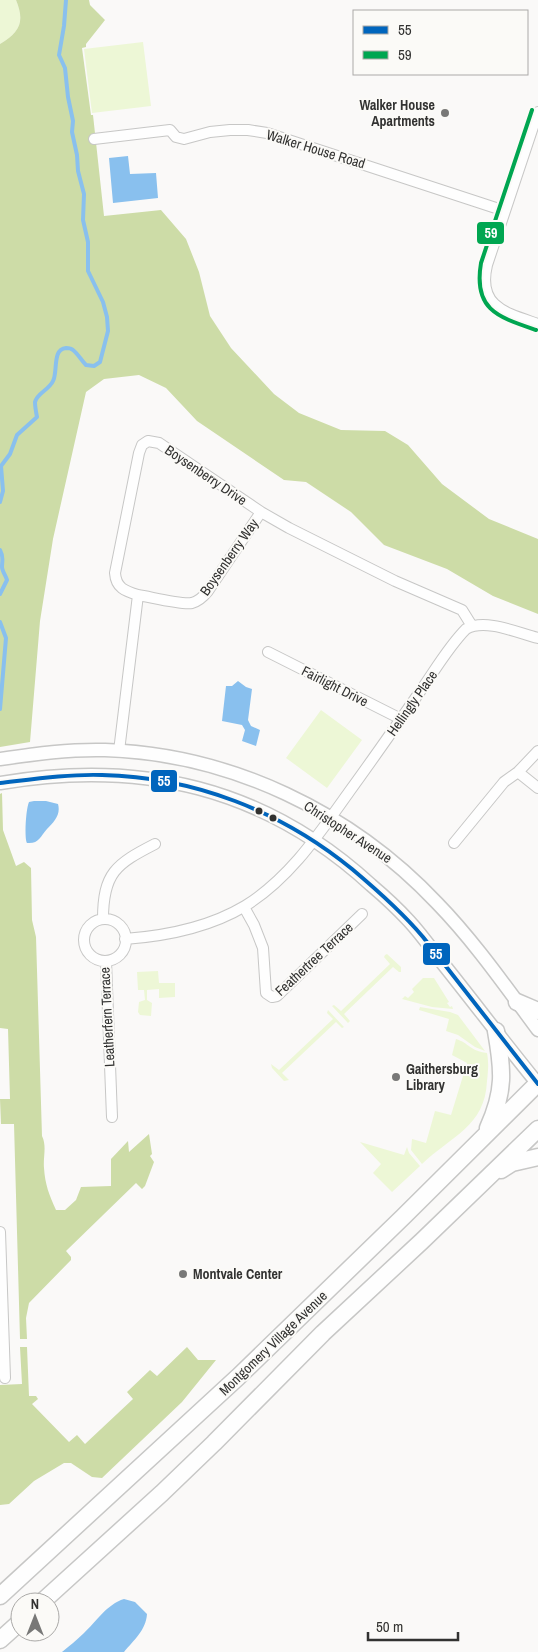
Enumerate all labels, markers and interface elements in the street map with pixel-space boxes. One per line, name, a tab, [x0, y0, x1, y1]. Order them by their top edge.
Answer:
legend	[353, 10, 528, 75]
text: 55	[398, 19, 412, 40]
text: 59	[398, 44, 412, 65]
place label: Walker House Apartments	[359, 96, 435, 130]
marker: Walker House Apartments	[439, 107, 451, 119]
street label: Walker House Road	[264, 125, 368, 173]
line badge: 59	[476, 221, 505, 245]
text: 59	[485, 224, 497, 242]
street label: Boysenberry Drive	[162, 441, 250, 509]
street label: Boysenberry Way	[196, 515, 262, 599]
street label: Fairlight Drive	[299, 662, 371, 710]
street label: Hellingly Place	[383, 667, 441, 739]
line badge: 55	[150, 769, 178, 793]
text: 55	[158, 772, 171, 790]
street label: Christopher Avenue	[301, 797, 395, 867]
unlabelled marker	[254, 806, 264, 816]
unlabelled marker	[268, 813, 278, 823]
street label: Feathertree Terrace	[271, 918, 357, 1000]
line badge: 55	[422, 942, 451, 966]
text: 55	[430, 945, 443, 963]
street label: Leatherfern Terrace	[95, 967, 119, 1067]
place label: Gaithersburg Library	[406, 1060, 478, 1094]
marker: Gaithersburg Library	[390, 1071, 402, 1083]
place label: Montvale Center	[193, 1265, 283, 1283]
marker: Montvale Center	[177, 1268, 189, 1280]
street label: Montgomery Village Avenue	[215, 1287, 331, 1399]
north arrow	[10, 1592, 60, 1642]
text: N	[31, 1595, 39, 1613]
scale bar	[368, 1610, 458, 1642]
text: 50 m	[376, 1616, 403, 1637]

